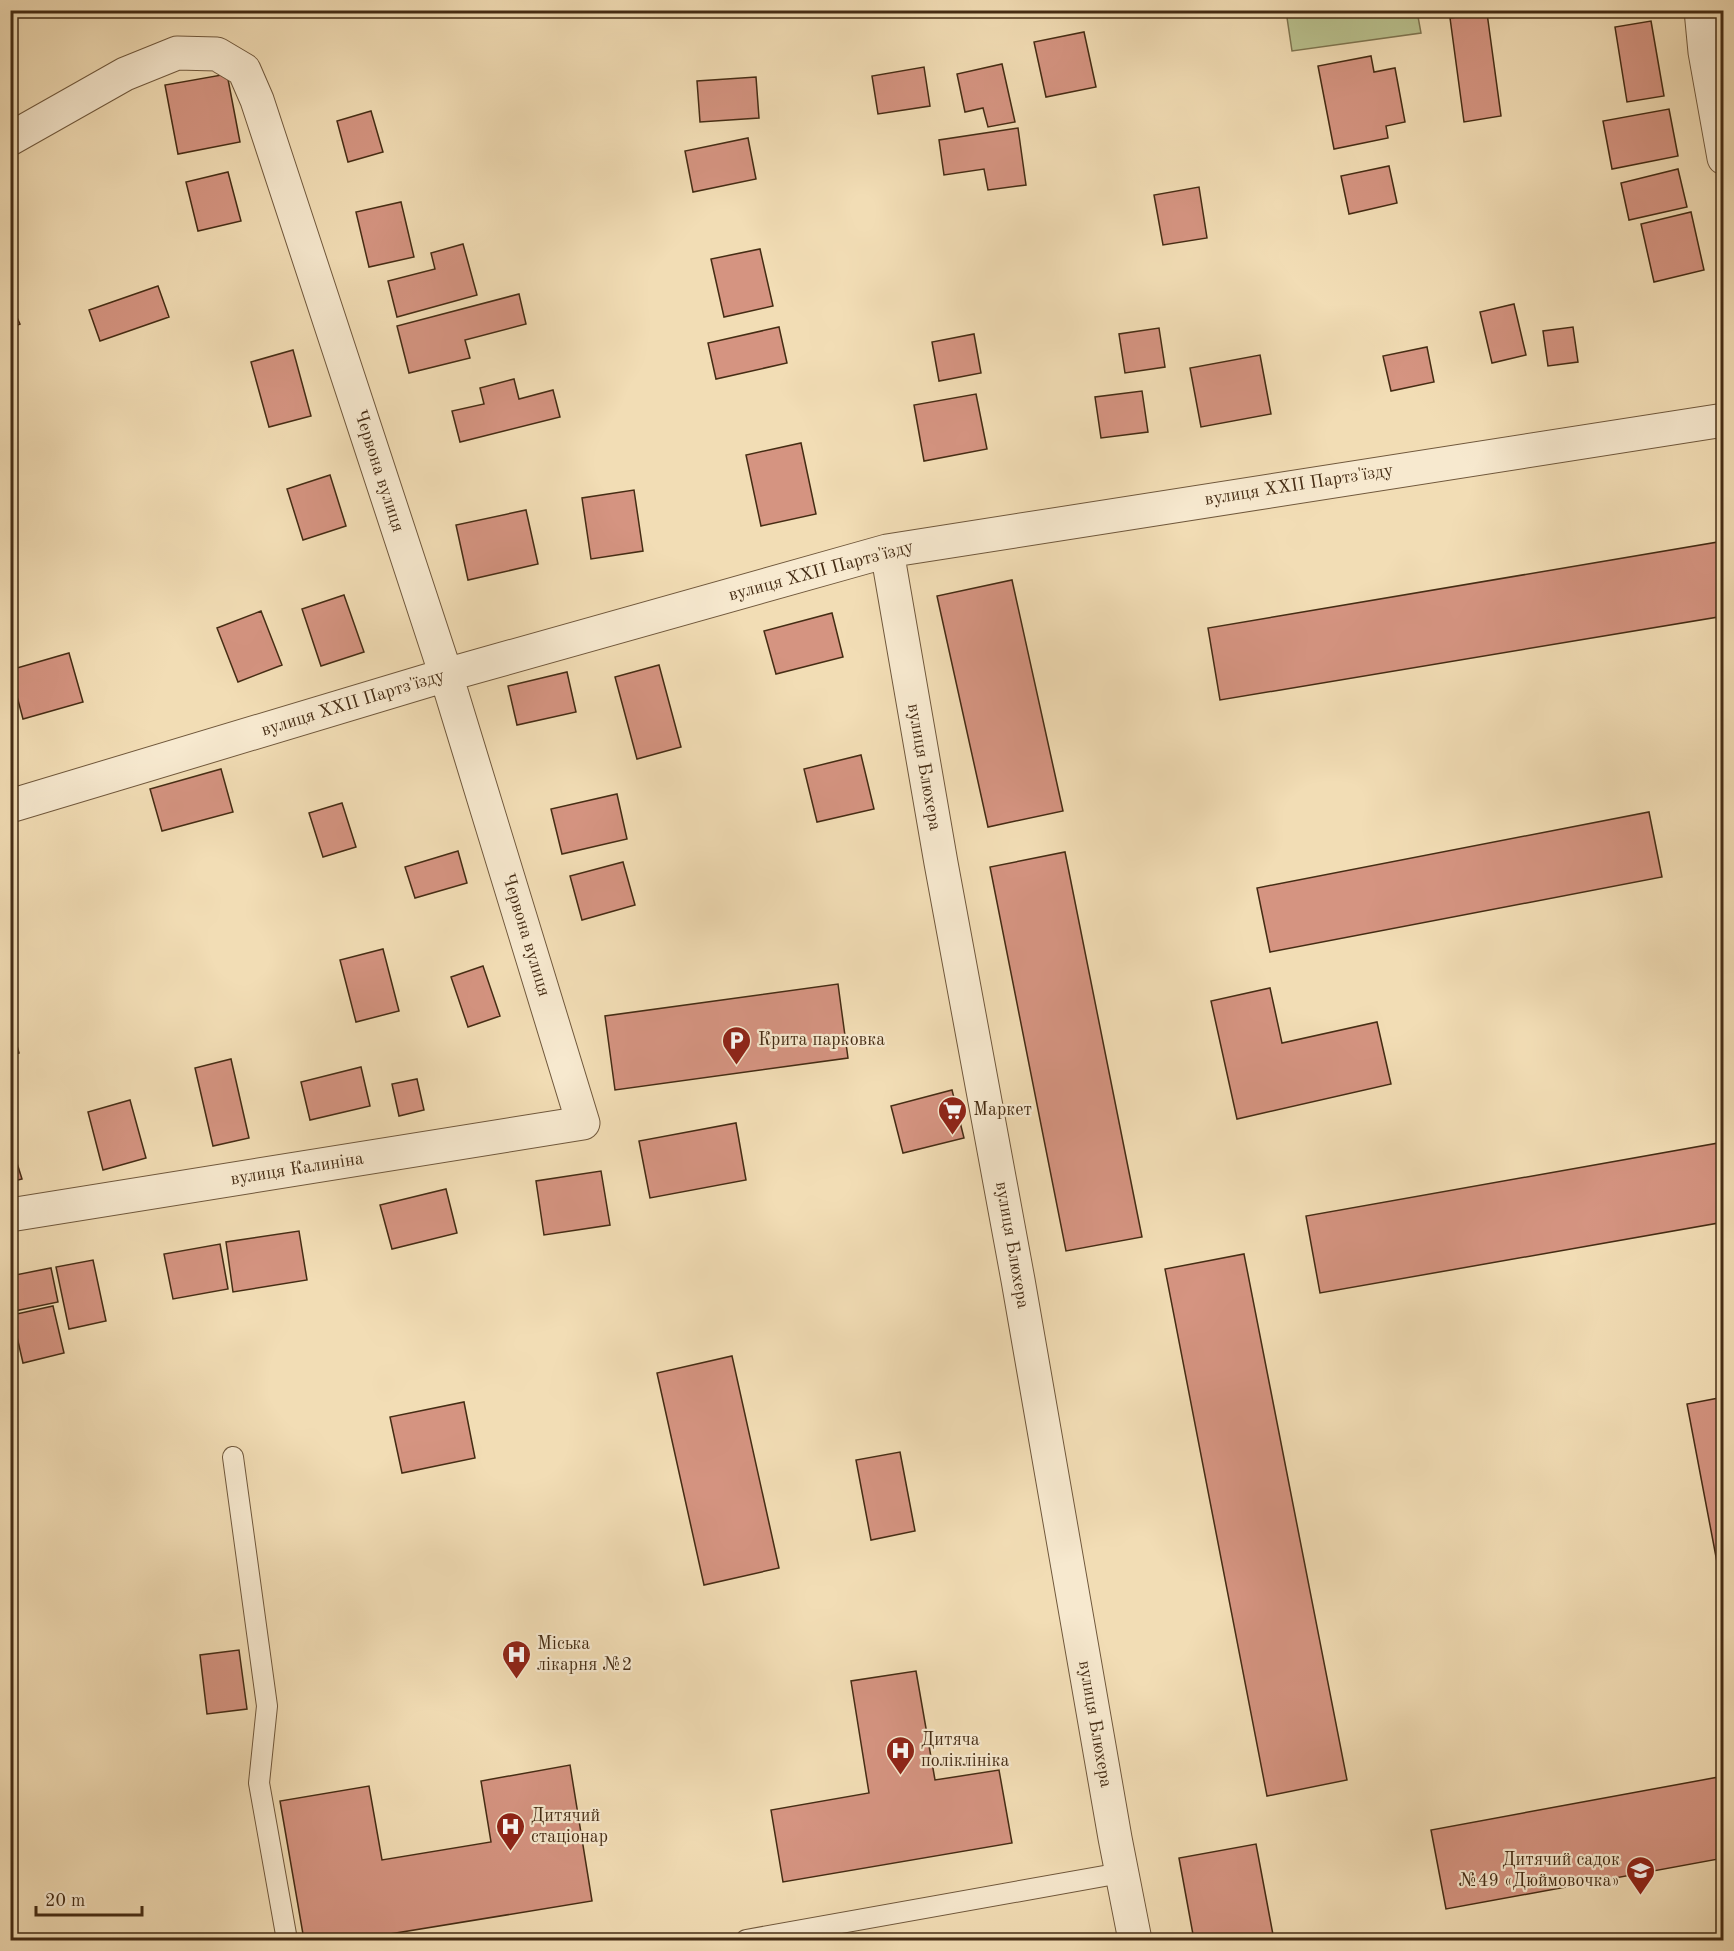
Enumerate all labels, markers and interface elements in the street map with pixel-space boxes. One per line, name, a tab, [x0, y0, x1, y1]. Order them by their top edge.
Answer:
street label: Червона вулиця	[351, 408, 407, 534]
street label: вулиця XXII Партз'їзду	[1203, 461, 1395, 509]
street label: вулиця XXII Партз'їзду	[727, 538, 916, 604]
street label: вулиця XXII Партз'їзду	[259, 666, 447, 739]
street label: вулиця Блюхера	[904, 702, 944, 832]
street label: Червона вулиця	[499, 872, 553, 998]
parking icon: Крита парковка	[721, 1024, 753, 1066]
place label: Крита парковка	[758, 1031, 885, 1049]
supermarket icon: Маркет	[936, 1094, 968, 1136]
place label: Маркет	[973, 1101, 1032, 1119]
street label: вулиця Калиніна	[229, 1150, 365, 1188]
street label: вулиця Блюхера	[992, 1180, 1032, 1310]
place label: Міська лікарня №2	[537, 1635, 632, 1674]
hospital icon: Міська лікарня №2	[500, 1638, 532, 1680]
street label: вулиця Блюхера	[1075, 1659, 1115, 1789]
place label: Дитяча поліклініка	[921, 1731, 1009, 1770]
hospital icon: Дитяча поліклініка	[884, 1734, 916, 1776]
place label: Дитячий стаціонар	[531, 1807, 608, 1846]
hospital icon: Дитячий стаціонар	[494, 1810, 526, 1852]
place label: Дитячий садок №49 «Дюймовочка»	[1459, 1851, 1620, 1890]
school or university icon: Дитячий садок №49 «Дюймовочка»	[1625, 1854, 1657, 1896]
scale bar	[36, 1879, 142, 1917]
text: 20 m	[45, 1892, 85, 1910]

